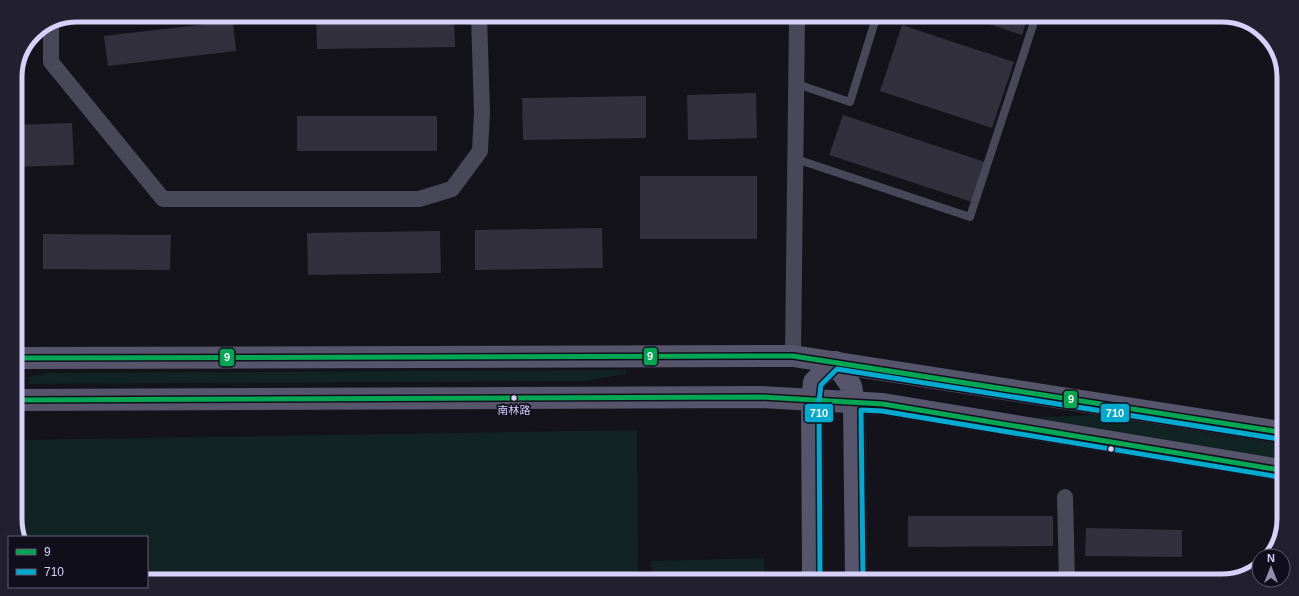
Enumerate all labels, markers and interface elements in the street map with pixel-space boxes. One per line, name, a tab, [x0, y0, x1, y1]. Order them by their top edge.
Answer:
line badge: 9	[643, 347, 658, 366]
line badge: 9	[219, 348, 235, 367]
text: 9	[647, 350, 653, 362]
text: 9	[224, 351, 230, 363]
line badge: 9	[1063, 390, 1078, 409]
marker: 南林路	[509, 393, 519, 403]
text: 9	[1068, 393, 1074, 405]
line badge: 710	[804, 403, 834, 423]
line badge: 710	[1100, 403, 1130, 423]
place label: 南林路	[498, 404, 531, 416]
text: 710	[810, 407, 828, 419]
text: 710	[1106, 407, 1124, 419]
unlabelled marker	[1106, 444, 1116, 454]
legend	[8, 536, 148, 588]
text: 9	[44, 545, 51, 559]
north arrow	[1251, 548, 1291, 588]
text: N	[1267, 552, 1275, 564]
text: 710	[44, 565, 64, 579]

